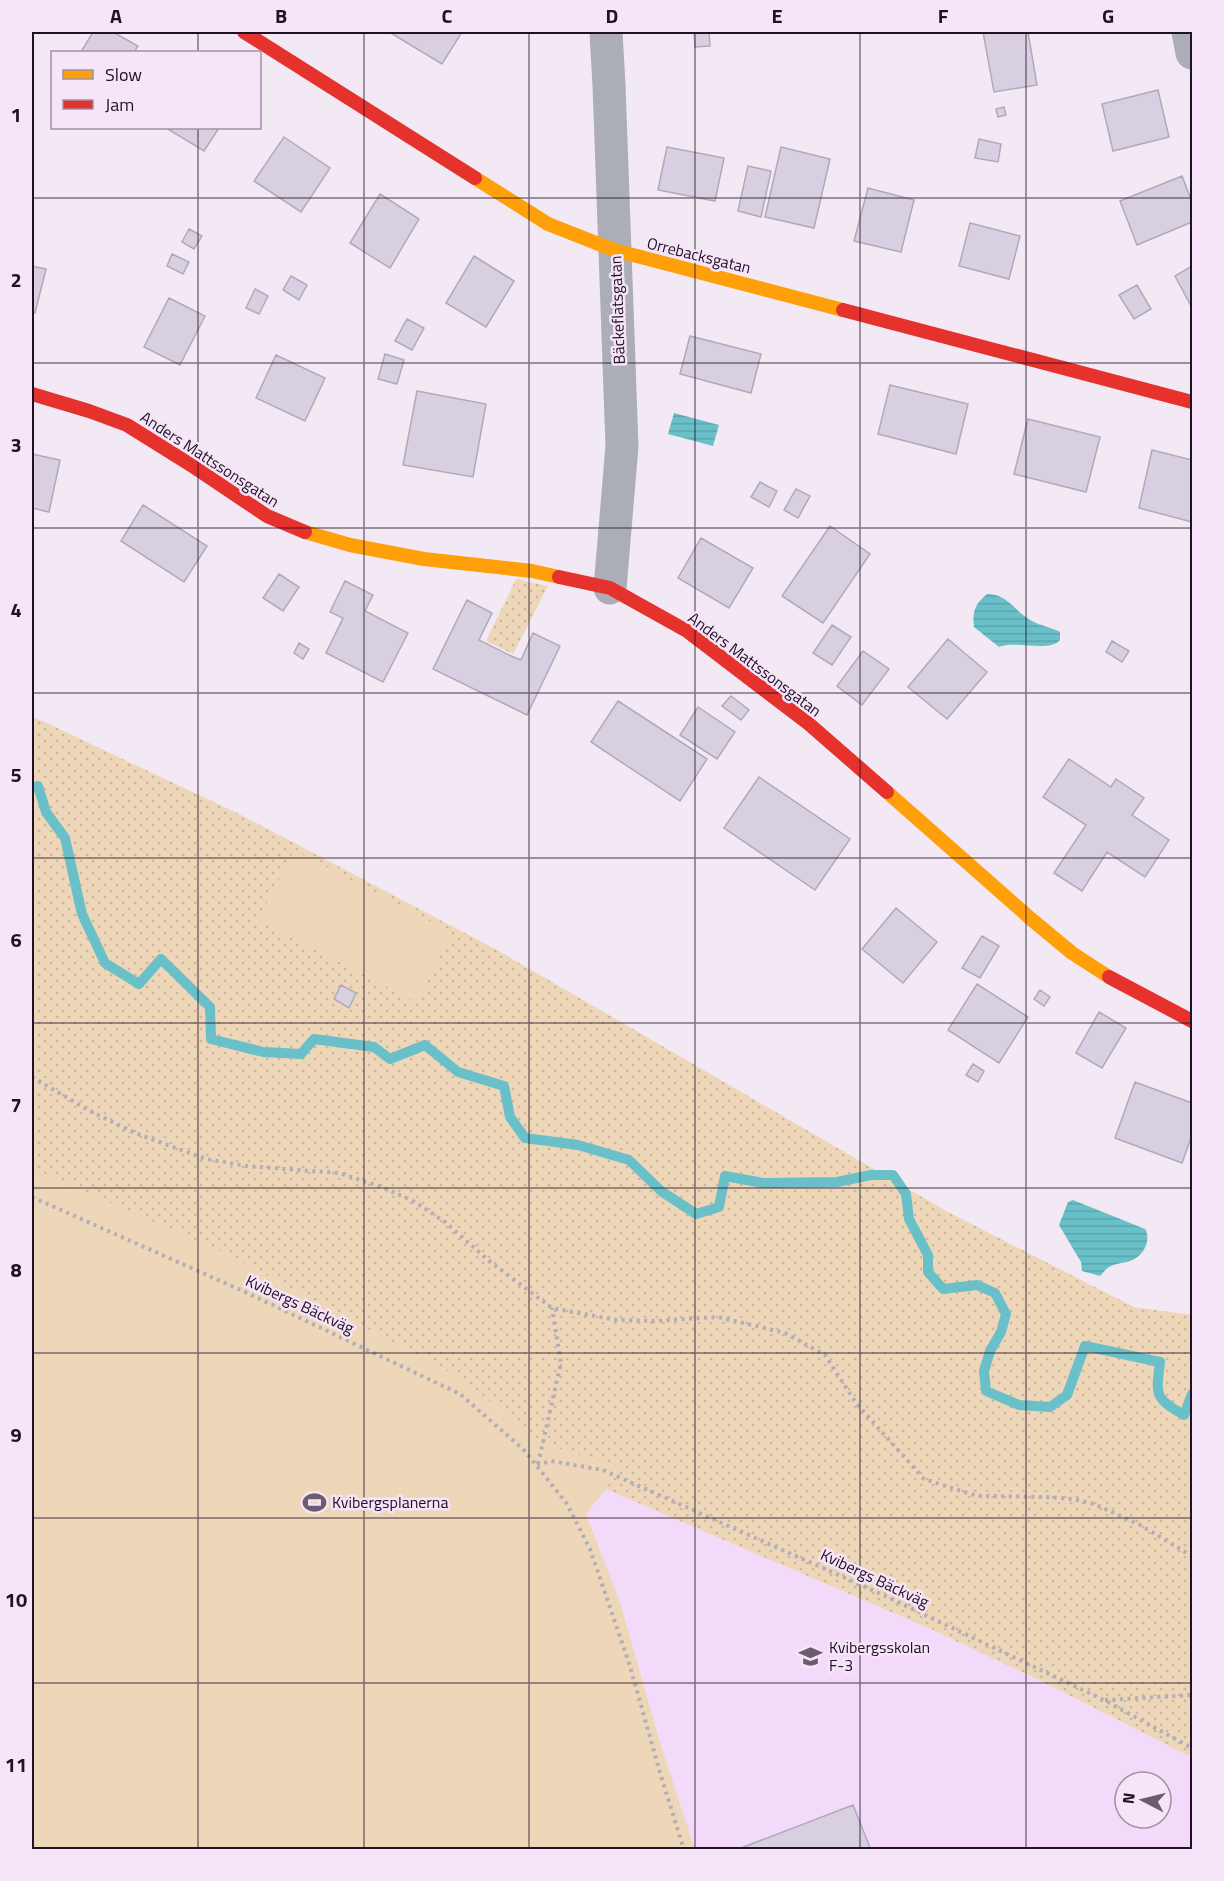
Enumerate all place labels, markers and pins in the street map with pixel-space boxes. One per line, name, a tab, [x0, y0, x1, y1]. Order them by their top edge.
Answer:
sports icon: Kvibergsplanerna	[301, 1489, 327, 1515]
place label: Kvibergsplanerna	[332, 1490, 448, 1514]
place label: Kvibergsskolan F-3	[829, 1635, 930, 1677]
school or university icon: Kvibergsskolan F-3	[798, 1643, 824, 1669]

